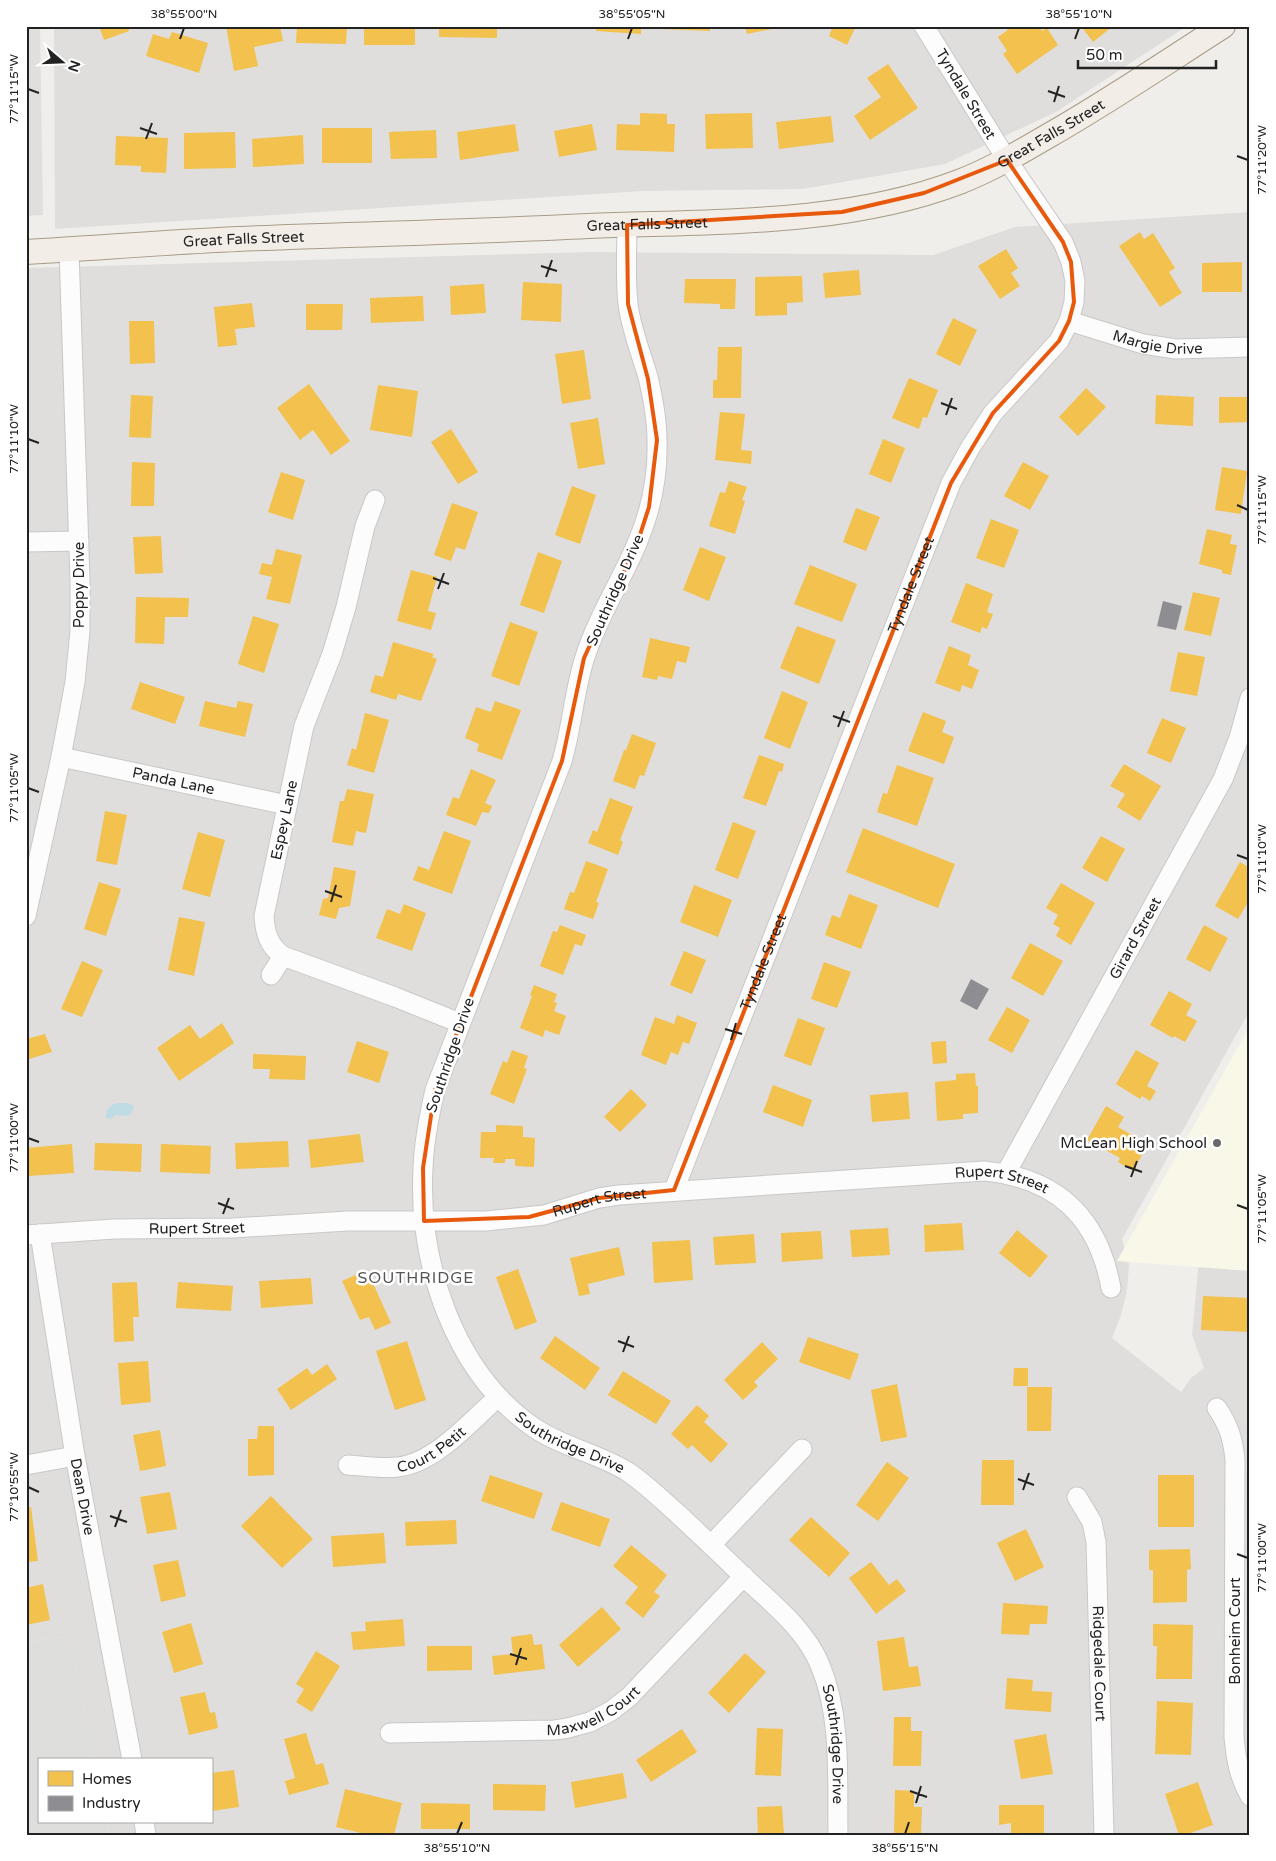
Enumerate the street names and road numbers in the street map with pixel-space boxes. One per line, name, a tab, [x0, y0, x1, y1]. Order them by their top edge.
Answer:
street label: Tyndale Street	[932, 46, 1000, 143]
street label: Great Falls Street	[994, 95, 1108, 172]
street label: Great Falls Street	[586, 213, 708, 235]
street label: Great Falls Street	[183, 227, 305, 251]
street label: Margie Drive	[1111, 326, 1203, 358]
street label: Southridge Drive	[582, 531, 648, 649]
street label: Tyndale Street	[884, 534, 938, 636]
street label: Poppy Drive	[70, 542, 88, 628]
street label: Panda Lane	[131, 763, 216, 798]
street label: Espey Lane	[267, 778, 301, 862]
street label: Girard Street	[1105, 894, 1165, 983]
street label: Tyndale Street	[736, 911, 791, 1013]
street label: Southridge Drive	[422, 995, 478, 1115]
street label: Rupert Street	[954, 1162, 1052, 1197]
street label: Rupert Street	[550, 1184, 647, 1221]
street label: Rupert Street	[149, 1218, 246, 1238]
street label: Southridge Drive	[511, 1408, 628, 1477]
street label: Court Petit	[396, 1422, 470, 1476]
street label: Dean Drive	[67, 1457, 99, 1537]
street label: Bonheim Court	[1226, 1577, 1244, 1685]
street label: Ridgedale Court	[1089, 1605, 1110, 1722]
street label: Maxwell Court	[546, 1682, 644, 1739]
street label: Southridge Drive	[818, 1682, 847, 1804]

